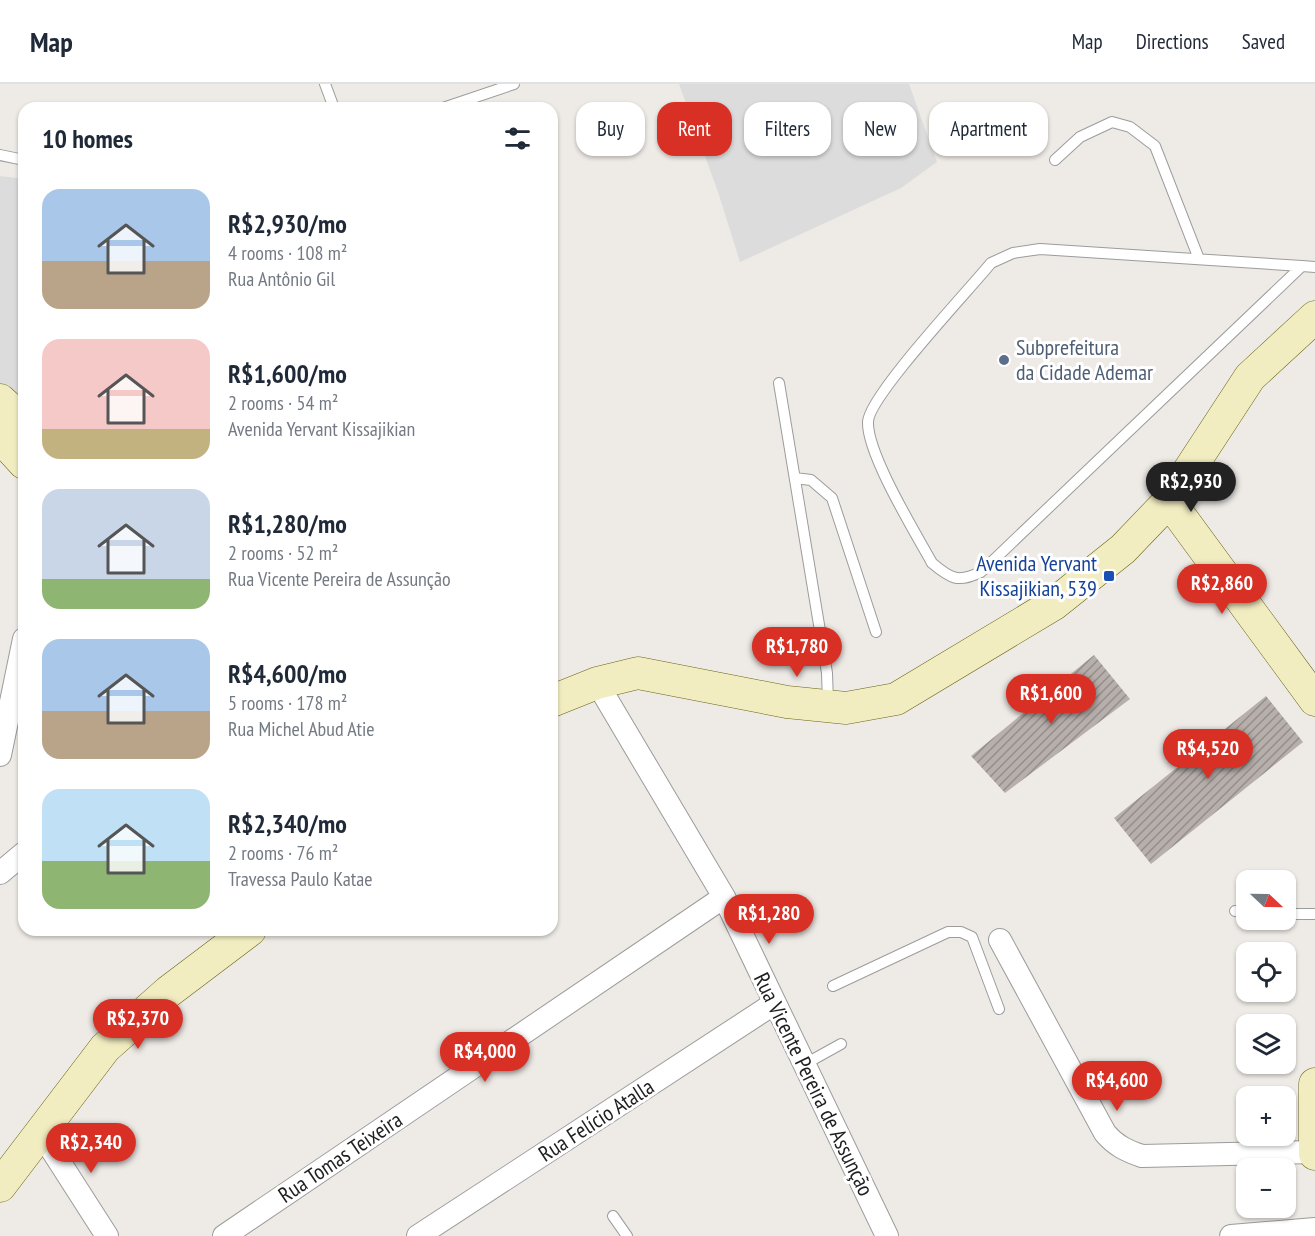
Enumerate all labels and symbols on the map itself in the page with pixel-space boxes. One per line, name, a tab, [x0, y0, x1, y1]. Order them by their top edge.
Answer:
place label: Subprefeitura da Cidade Ademar	[1016, 333, 1153, 386]
marker: Subprefeitura da Cidade Ademar	[997, 353, 1011, 367]
pin: R$2,930	[1136, 462, 1246, 513]
place label: Avenida Yervant Kissajikian, 539	[976, 549, 1097, 602]
pin: R$2,860	[1167, 564, 1277, 615]
marker: Avenida Yervant Kissajikian, 539	[1102, 569, 1116, 583]
pin: R$1,780	[742, 627, 852, 678]
pin: R$1,600	[996, 674, 1106, 725]
pin: R$4,520	[1153, 729, 1263, 780]
north arrow	[1236, 870, 1296, 930]
pin: R$1,280	[714, 894, 824, 945]
street label: Rua Vicente Pereira de Assunção	[748, 968, 880, 1200]
pin: R$2,370	[83, 999, 193, 1050]
pin: R$4,000	[430, 1032, 540, 1083]
pin: R$4,600	[1062, 1061, 1172, 1112]
street label: Rua Felício Atalla	[533, 1072, 659, 1168]
street label: Rua Tomas Teixeira	[273, 1105, 407, 1209]
pin: R$2,340	[36, 1123, 146, 1174]

